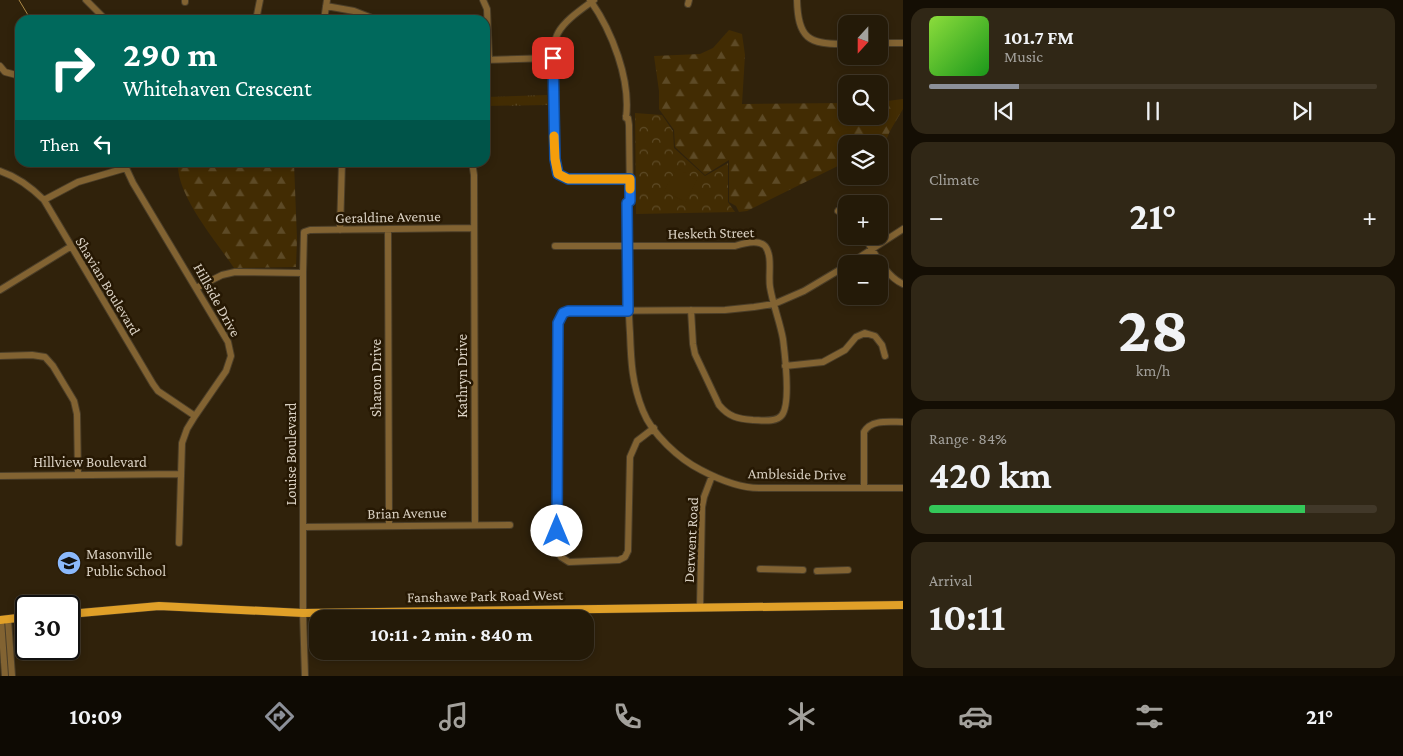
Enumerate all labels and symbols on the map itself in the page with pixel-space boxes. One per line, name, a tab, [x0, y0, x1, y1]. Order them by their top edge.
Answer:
north arrow	[838, 15, 888, 65]
pin	[532, 37, 574, 79]
street label: Geraldine Avenue	[335, 208, 441, 226]
street label: Hesketh Street	[667, 224, 756, 242]
street label: Shavian Boulevard	[72, 234, 144, 338]
street label: Hillside Drive	[190, 261, 244, 340]
street label: Kathryn Drive	[454, 333, 471, 418]
street label: Sharon Drive	[368, 339, 384, 417]
street label: Louise Boulevard	[283, 402, 299, 505]
street label: Hillview Boulevard	[33, 454, 147, 470]
street label: Ambleside Drive	[748, 465, 847, 483]
street label: Derwent Road	[681, 497, 701, 583]
street label: Brian Avenue	[367, 504, 447, 522]
position arrow	[530, 504, 582, 556]
place label: Masonville Public School	[86, 546, 166, 579]
school or university icon: Masonville Public School	[56, 550, 82, 576]
street label: Fanshawe Park Road West	[407, 587, 564, 605]
speed limit sign: 30	[15, 595, 80, 660]

